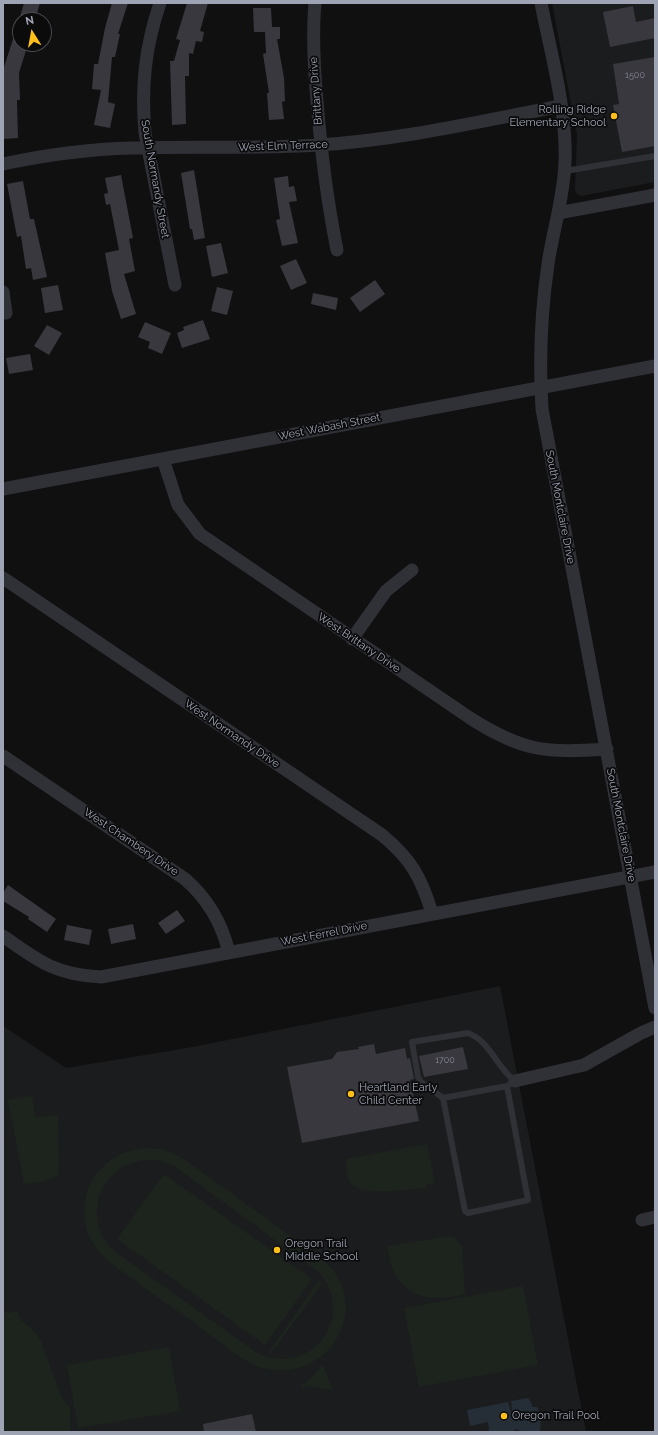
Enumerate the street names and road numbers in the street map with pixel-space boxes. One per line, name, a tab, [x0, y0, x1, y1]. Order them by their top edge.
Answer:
street label: Brittany Drive	[307, 56, 325, 126]
street label: South Normandy Street	[138, 119, 172, 239]
street label: West Elm Terrace	[238, 138, 328, 154]
street label: West Wabash Street	[277, 411, 381, 443]
street label: South Montclaire Drive	[543, 449, 577, 565]
street label: West Brittany Drive	[315, 610, 403, 676]
street label: West Normandy Drive	[182, 697, 282, 771]
street label: South Montclaire Drive	[604, 767, 638, 883]
street label: West Chambery Drive	[81, 805, 181, 879]
street label: West Ferrel Drive	[280, 919, 368, 949]

